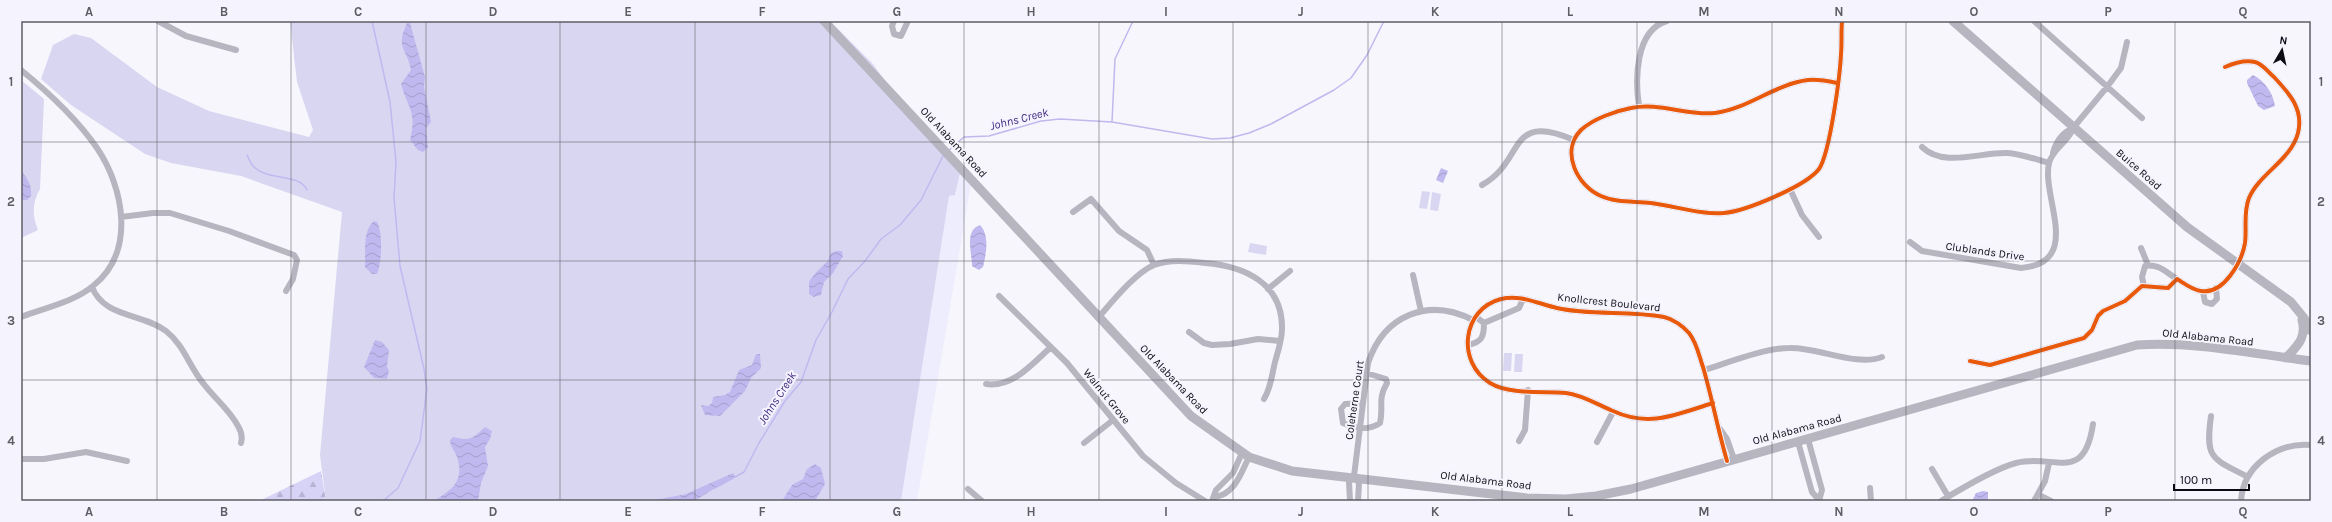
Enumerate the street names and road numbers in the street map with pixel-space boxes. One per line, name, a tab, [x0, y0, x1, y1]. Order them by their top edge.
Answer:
street label: Old Alabama Road	[918, 104, 990, 180]
street label: Buice Road	[2113, 146, 2164, 193]
street label: Clublands Drive	[1945, 240, 2025, 264]
street label: Knollcrest Boulevard	[1557, 291, 1661, 314]
street label: Old Alabama Road	[2162, 326, 2254, 349]
street label: Old Alabama Road	[1137, 342, 1210, 417]
street label: Coleherne Court	[1342, 359, 1367, 441]
street label: Walnut Grove	[1081, 366, 1133, 427]
street label: Old Alabama Road	[1751, 411, 1843, 448]
street label: Old Alabama Road	[1440, 468, 1532, 493]

